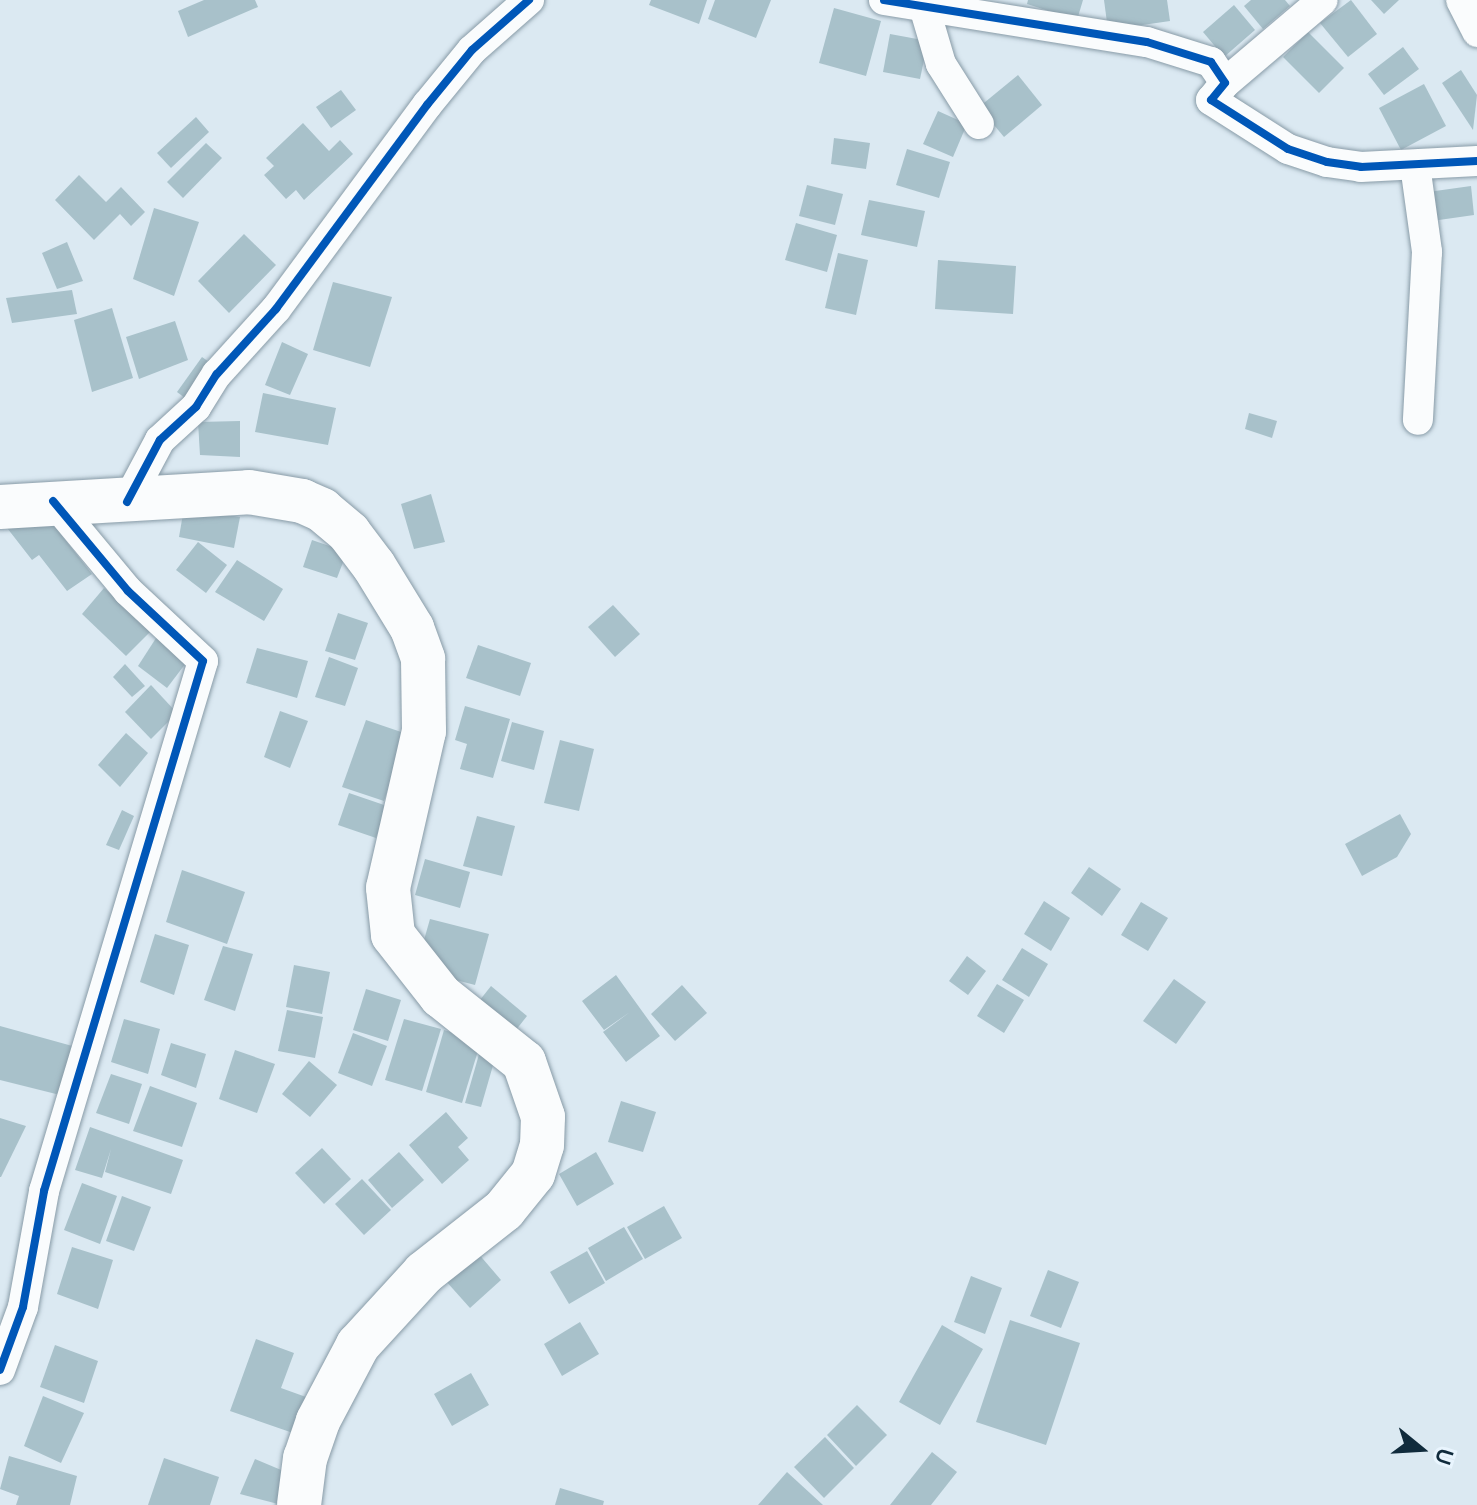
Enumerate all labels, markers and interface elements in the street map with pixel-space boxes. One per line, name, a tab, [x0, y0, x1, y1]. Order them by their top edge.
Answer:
north arrow	[1381, 1409, 1461, 1489]
text: U	[1429, 1445, 1460, 1468]

